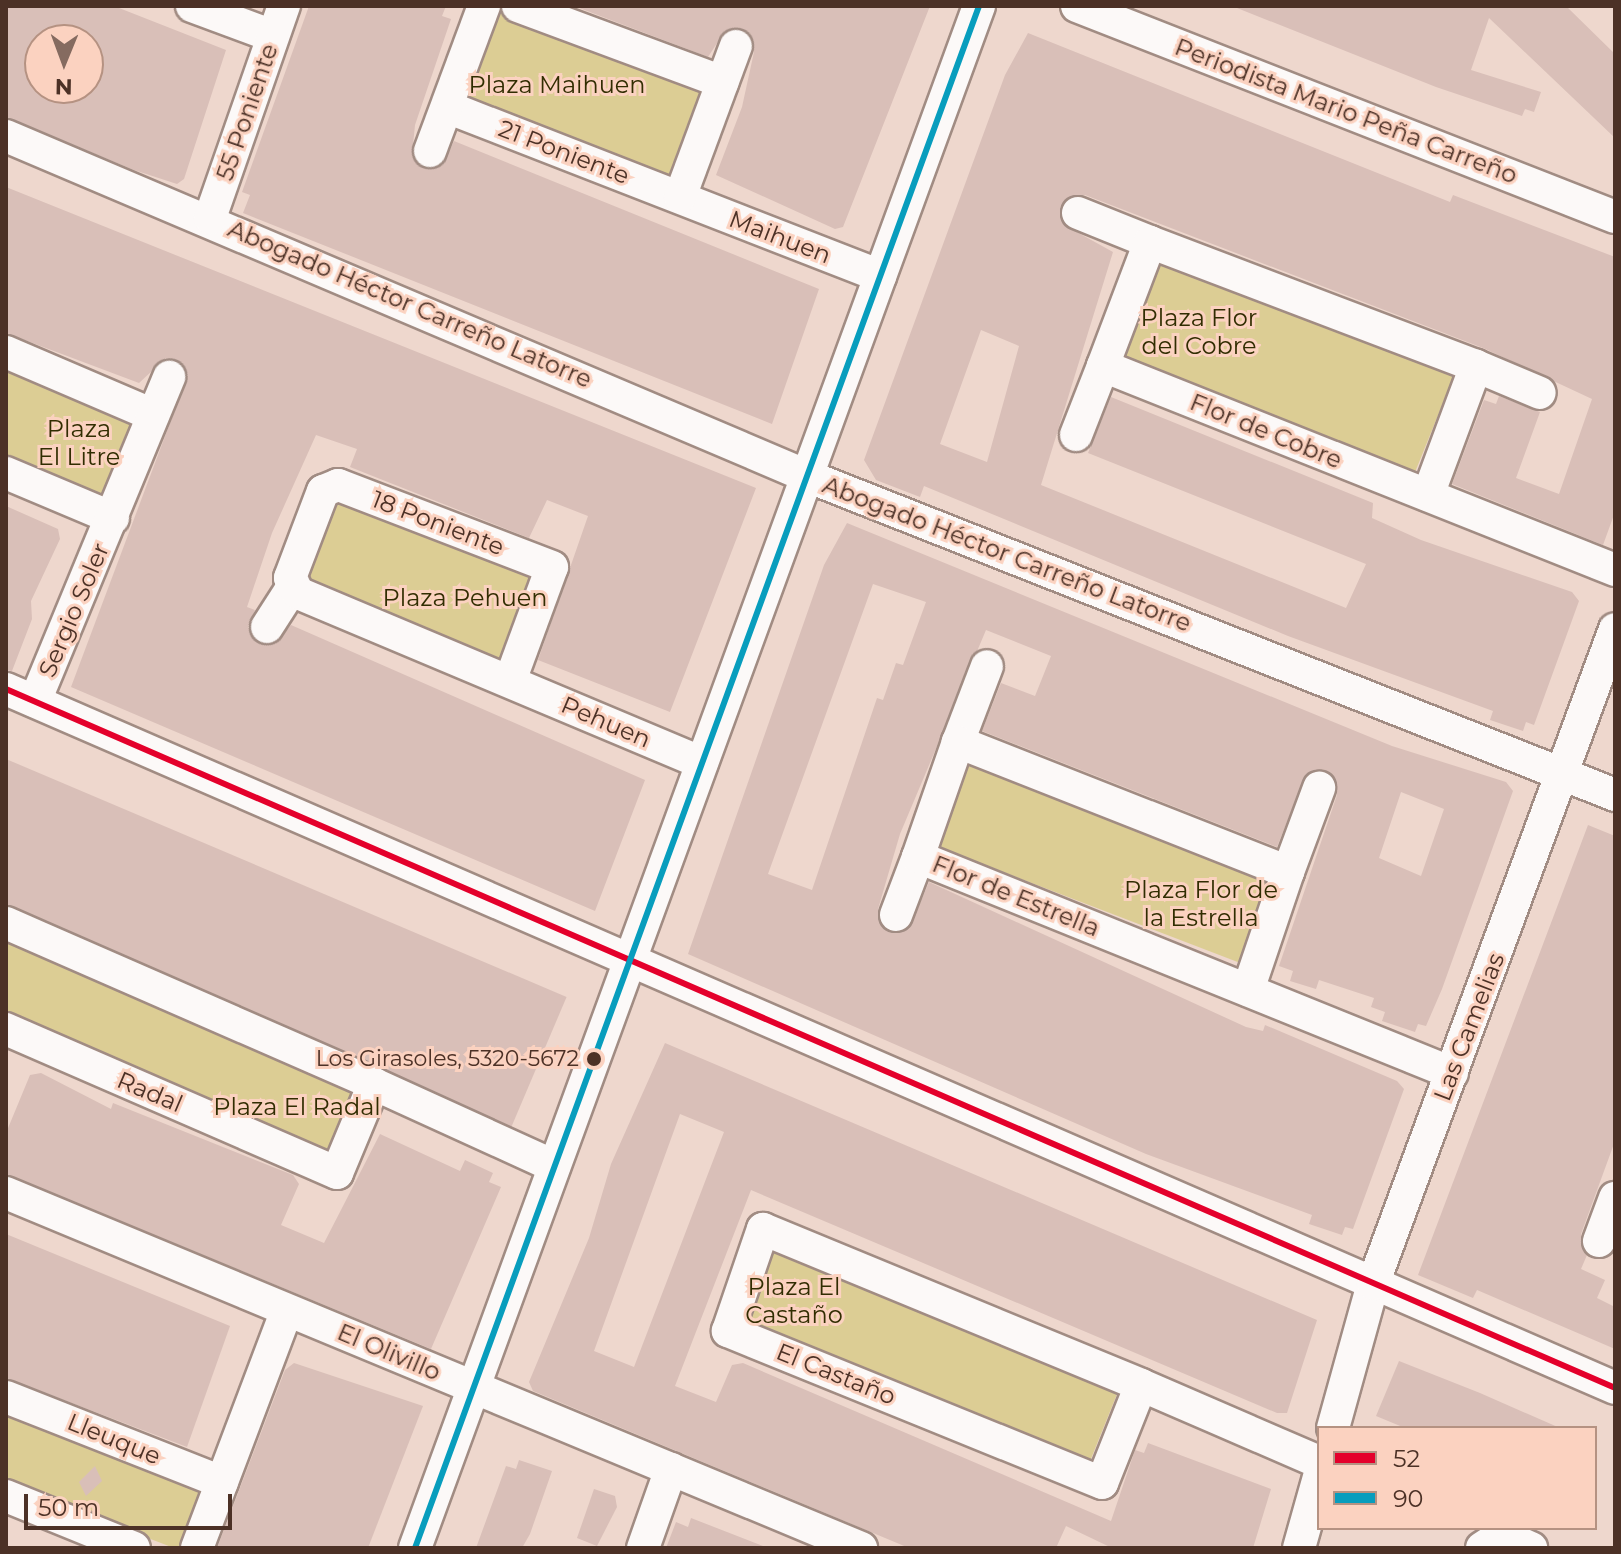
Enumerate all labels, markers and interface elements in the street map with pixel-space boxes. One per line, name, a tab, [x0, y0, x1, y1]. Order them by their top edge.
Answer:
north arrow	[24, 24, 104, 104]
street label: Periodista Mario Peña Carreño	[1171, 32, 1521, 190]
street label: 55 Poniente	[210, 40, 284, 184]
park label: Plaza Maihuen	[468, 71, 646, 99]
text: N	[54, 73, 73, 100]
street label: 21 Poniente	[495, 114, 633, 190]
street label: Maihuen	[725, 204, 835, 270]
street label: Abogado Héctor Carreño Latorre	[224, 214, 596, 394]
park label: Plaza Flor del Cobre	[1141, 304, 1257, 360]
street label: Flor de Cobre	[1186, 387, 1346, 475]
park label: Plaza El Litre	[38, 415, 120, 471]
street label: Abogado Héctor Carreño Latorre	[819, 470, 1195, 638]
street label: 18 Poniente	[368, 485, 508, 561]
street label: Sergio Soler	[33, 538, 115, 682]
park label: Plaza Pehuen	[382, 584, 548, 612]
street label: Pehuen	[557, 690, 655, 754]
street label: Flor de Estrella	[928, 849, 1104, 943]
park label: Plaza Flor de la Estrella	[1124, 876, 1278, 932]
street label: Las Camelias	[1428, 949, 1510, 1105]
place label: Los Girasoles, 5320-5672	[316, 1046, 579, 1072]
marker: Los Girasoles, 5320-5672	[586, 1051, 602, 1067]
street label: Radal	[113, 1065, 187, 1119]
park label: Plaza El Radal	[213, 1093, 381, 1121]
park label: Plaza El Castaño	[745, 1273, 843, 1329]
street label: El Olivillo	[333, 1317, 445, 1387]
street label: El Castaño	[772, 1337, 900, 1411]
street label: Lleuque	[63, 1407, 165, 1471]
legend	[1317, 1426, 1597, 1530]
text: 52	[1393, 1444, 1420, 1473]
scale bar	[28, 1478, 236, 1528]
text: 90	[1393, 1484, 1424, 1513]
text: 50 m	[38, 1493, 99, 1522]

